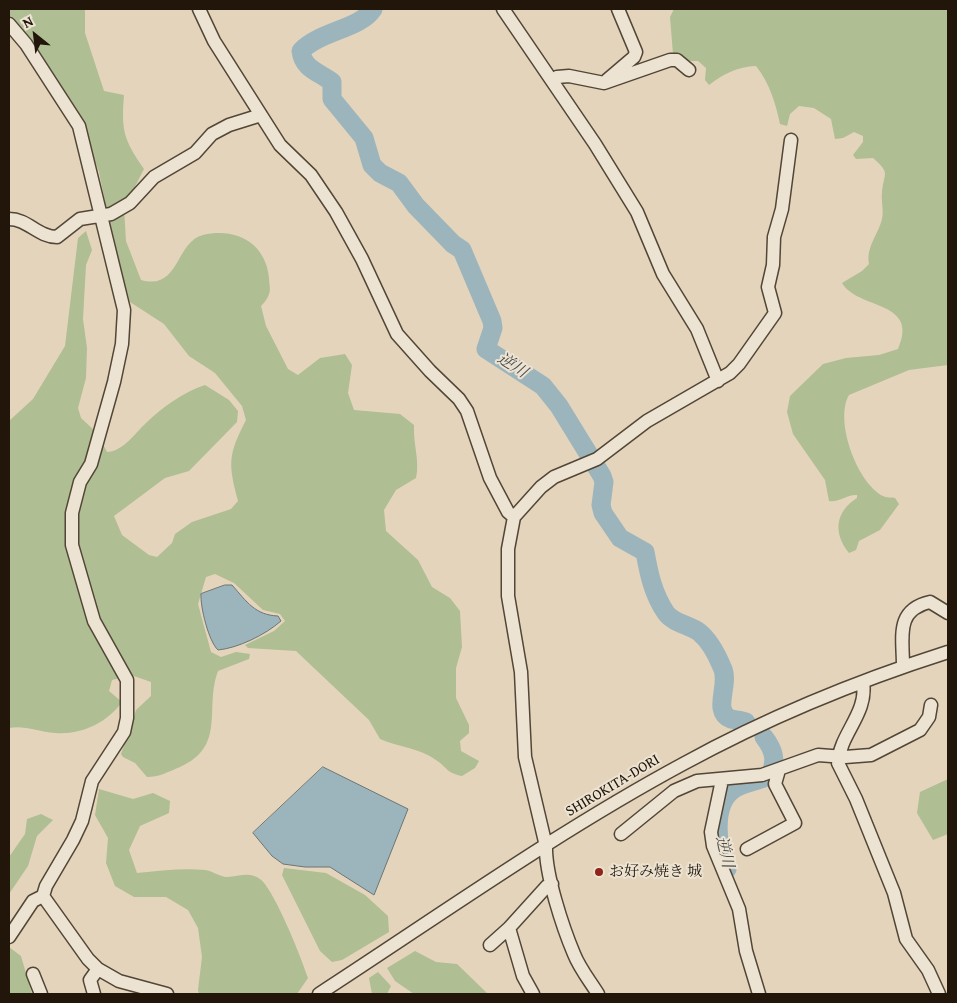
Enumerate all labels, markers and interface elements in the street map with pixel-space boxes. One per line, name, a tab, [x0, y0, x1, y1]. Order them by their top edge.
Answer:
north arrow	[10, 10, 60, 60]
text: N	[19, 11, 37, 33]
water label: 逆川	[493, 349, 531, 383]
street label: SHIROKITA-DORI	[563, 751, 663, 821]
water label: 逆川	[711, 834, 737, 870]
place label: お好み焼き 城	[609, 863, 702, 881]
marker: お好み焼き 城	[593, 866, 605, 878]

